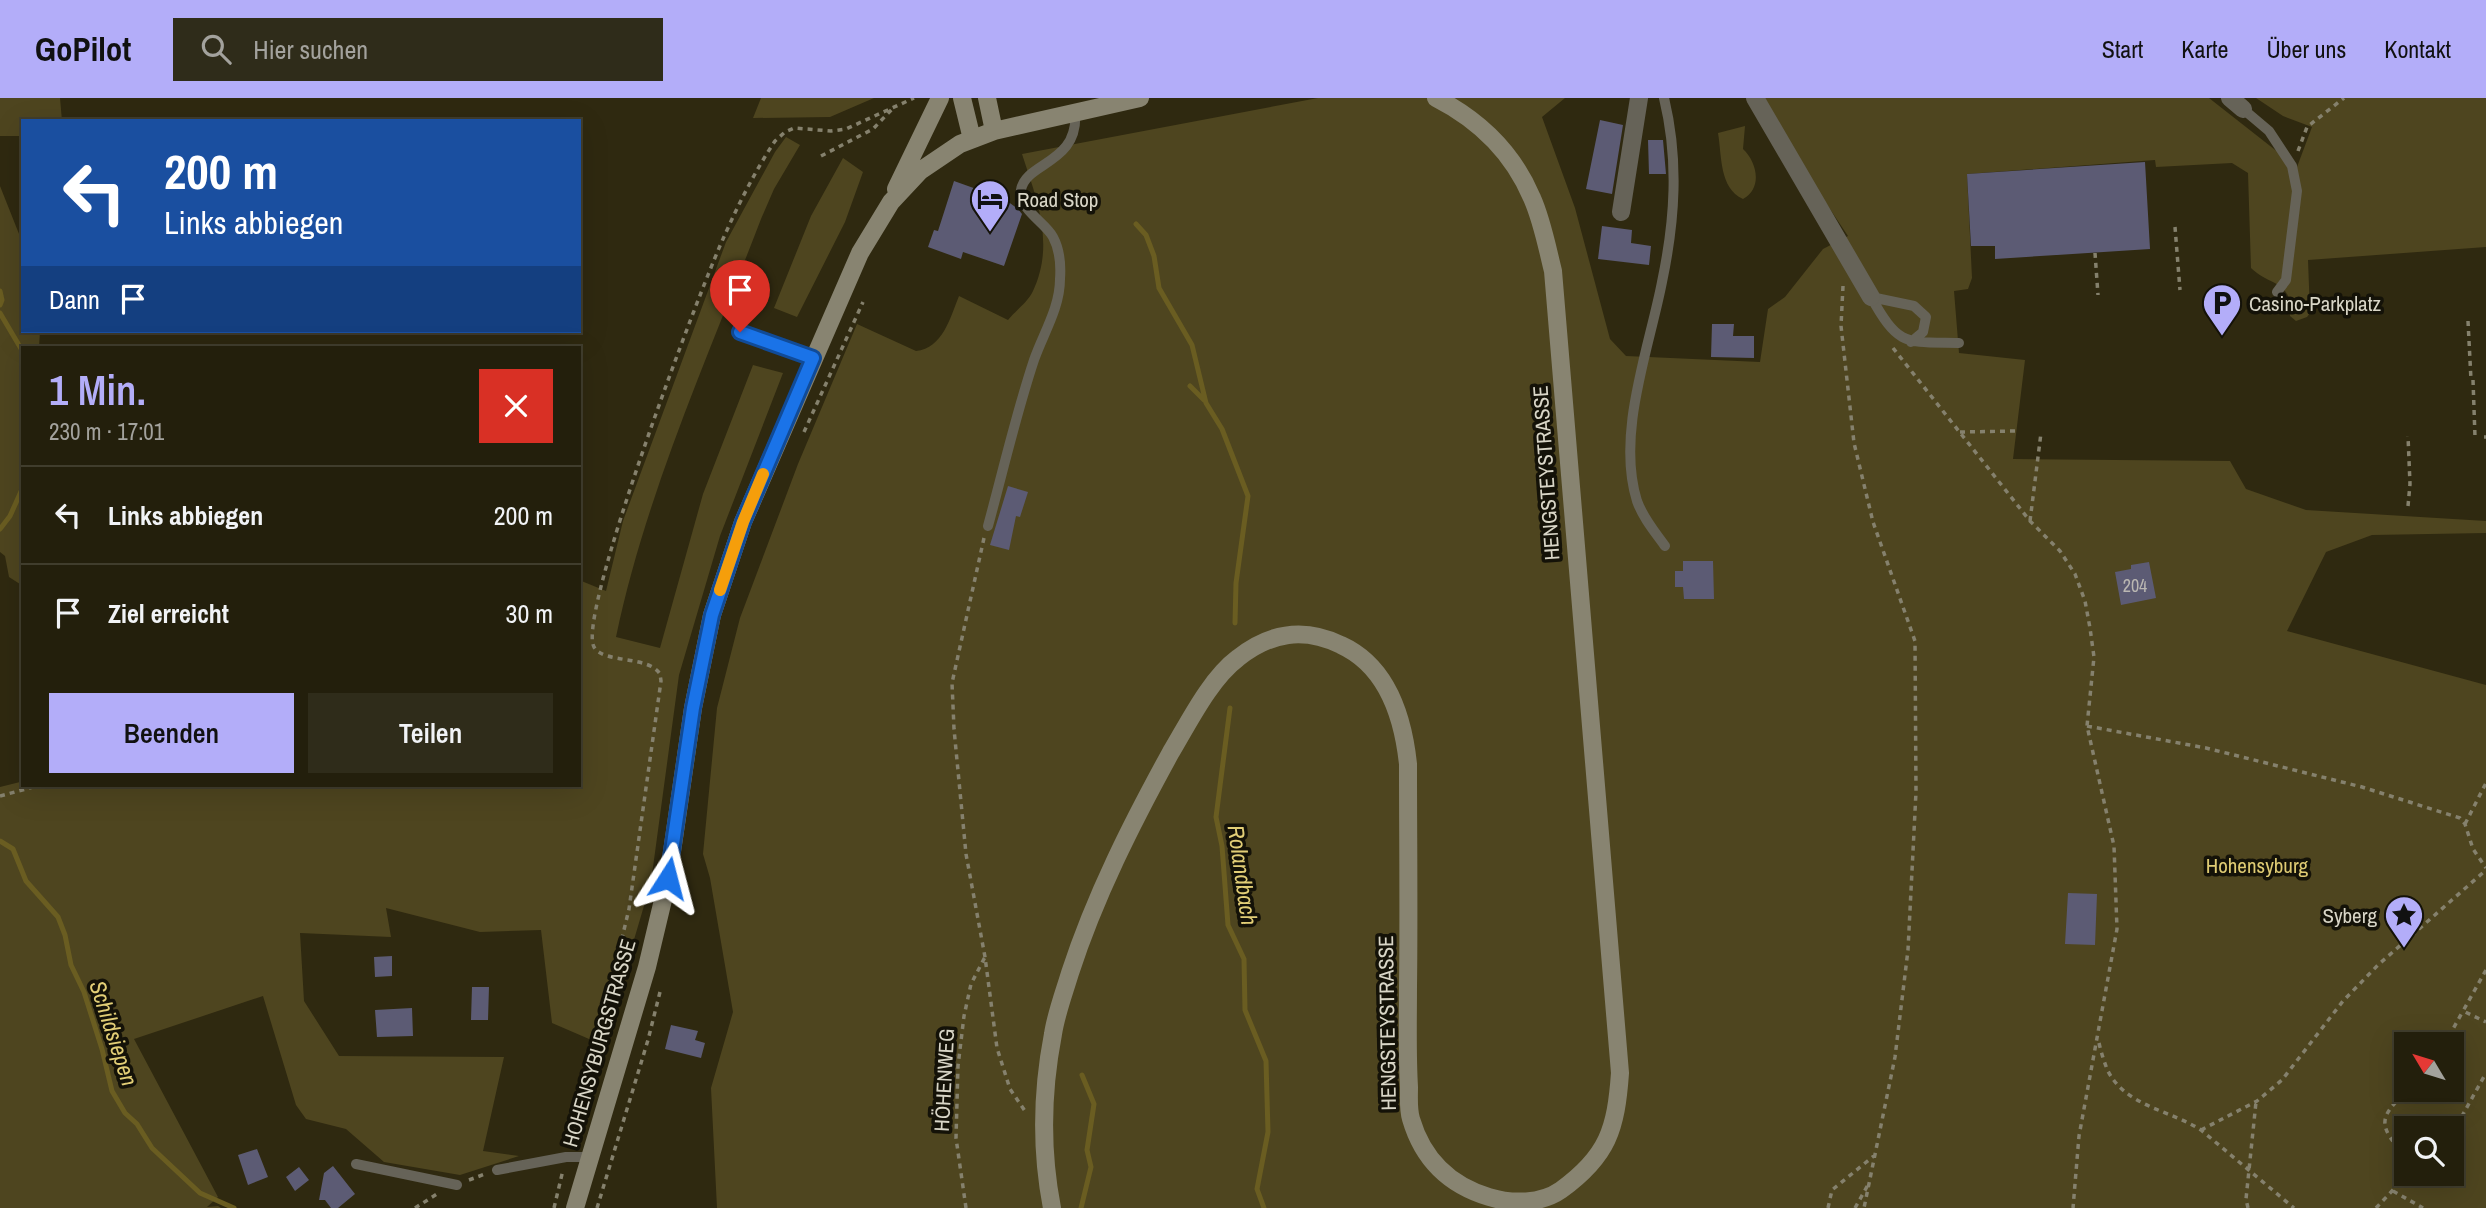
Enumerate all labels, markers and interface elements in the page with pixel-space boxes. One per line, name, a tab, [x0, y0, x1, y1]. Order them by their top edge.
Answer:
search box	[173, 18, 663, 81]
text: GoPilot	[35, 27, 131, 71]
icon: search	[197, 30, 235, 68]
text: Hier suchen	[253, 32, 368, 67]
text: Start	[2102, 33, 2143, 65]
text: Karte	[2181, 33, 2228, 65]
text: Über uns	[2266, 33, 2346, 65]
text: Kontakt	[2384, 33, 2451, 65]
text: 200 m	[164, 138, 278, 204]
icon: left	[49, 147, 140, 238]
hotel icon: Road Stop	[969, 178, 1011, 233]
place label: Road Stop	[1017, 185, 1098, 214]
text: Links abbiegen	[164, 201, 343, 244]
pin	[710, 260, 770, 332]
icon: arrive	[721, 271, 759, 309]
icon: arrive	[114, 280, 152, 318]
text: Dann	[49, 282, 100, 317]
parking icon: Casino-Parkplatz	[2201, 282, 2243, 337]
place label: Casino-Parkplatz	[2249, 289, 2381, 318]
text: 1 Min.	[49, 362, 146, 418]
button: close	[479, 369, 553, 443]
street label: HENGSTEYSTRASSE	[1525, 385, 1567, 561]
text: 230 m · 17:01	[49, 416, 164, 447]
icon: left	[49, 496, 87, 534]
text: Links abbiegen	[108, 498, 263, 533]
text: 200 m	[494, 498, 553, 533]
house number: 204	[2123, 573, 2147, 598]
icon: arrive	[49, 594, 87, 632]
text: Ziel erreicht	[108, 596, 229, 631]
text: 30 m	[506, 596, 553, 631]
button: Beenden	[49, 693, 294, 773]
button: Teilen	[308, 693, 553, 773]
water label: Rolandbach	[1221, 823, 1265, 927]
position arrow	[631, 841, 705, 915]
park label: Hohensyburg	[2206, 851, 2309, 880]
place icon: Syberg	[2383, 894, 2425, 949]
place label: Syberg	[2322, 901, 2377, 930]
street label: HENGSTEYSTRASSE	[1371, 935, 1403, 1111]
street label: HOHENSYBURGSTRASSE	[555, 936, 643, 1150]
water label: Schildsiepen	[82, 976, 146, 1090]
street label: HÖHENWEG	[927, 1028, 961, 1132]
north arrow	[2394, 1032, 2464, 1102]
map controls	[2394, 1032, 2464, 1186]
button: search	[2394, 1116, 2464, 1186]

